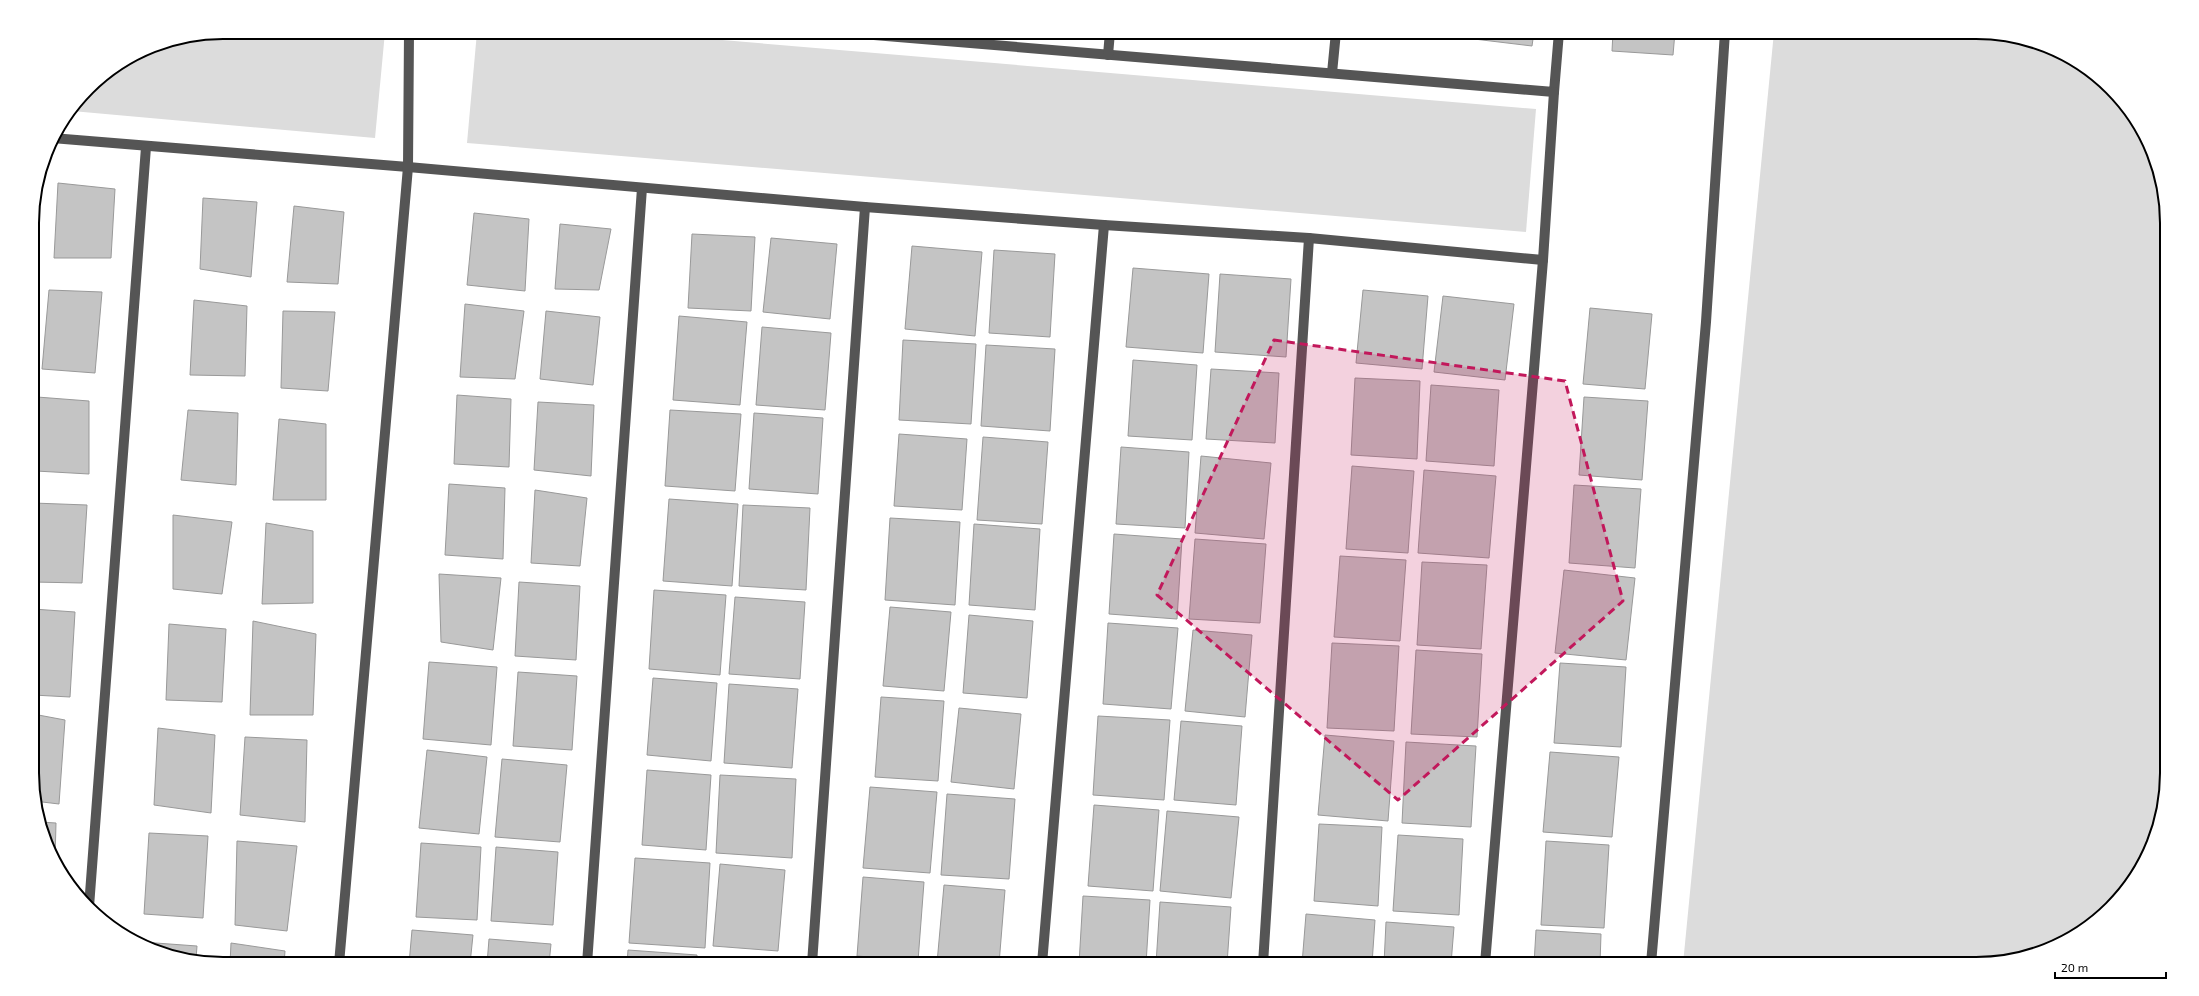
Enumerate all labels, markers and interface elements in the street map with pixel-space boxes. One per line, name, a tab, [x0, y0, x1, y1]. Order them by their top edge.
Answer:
scale bar	[2055, 954, 2166, 980]
text: 20 m	[2061, 960, 2088, 974]

